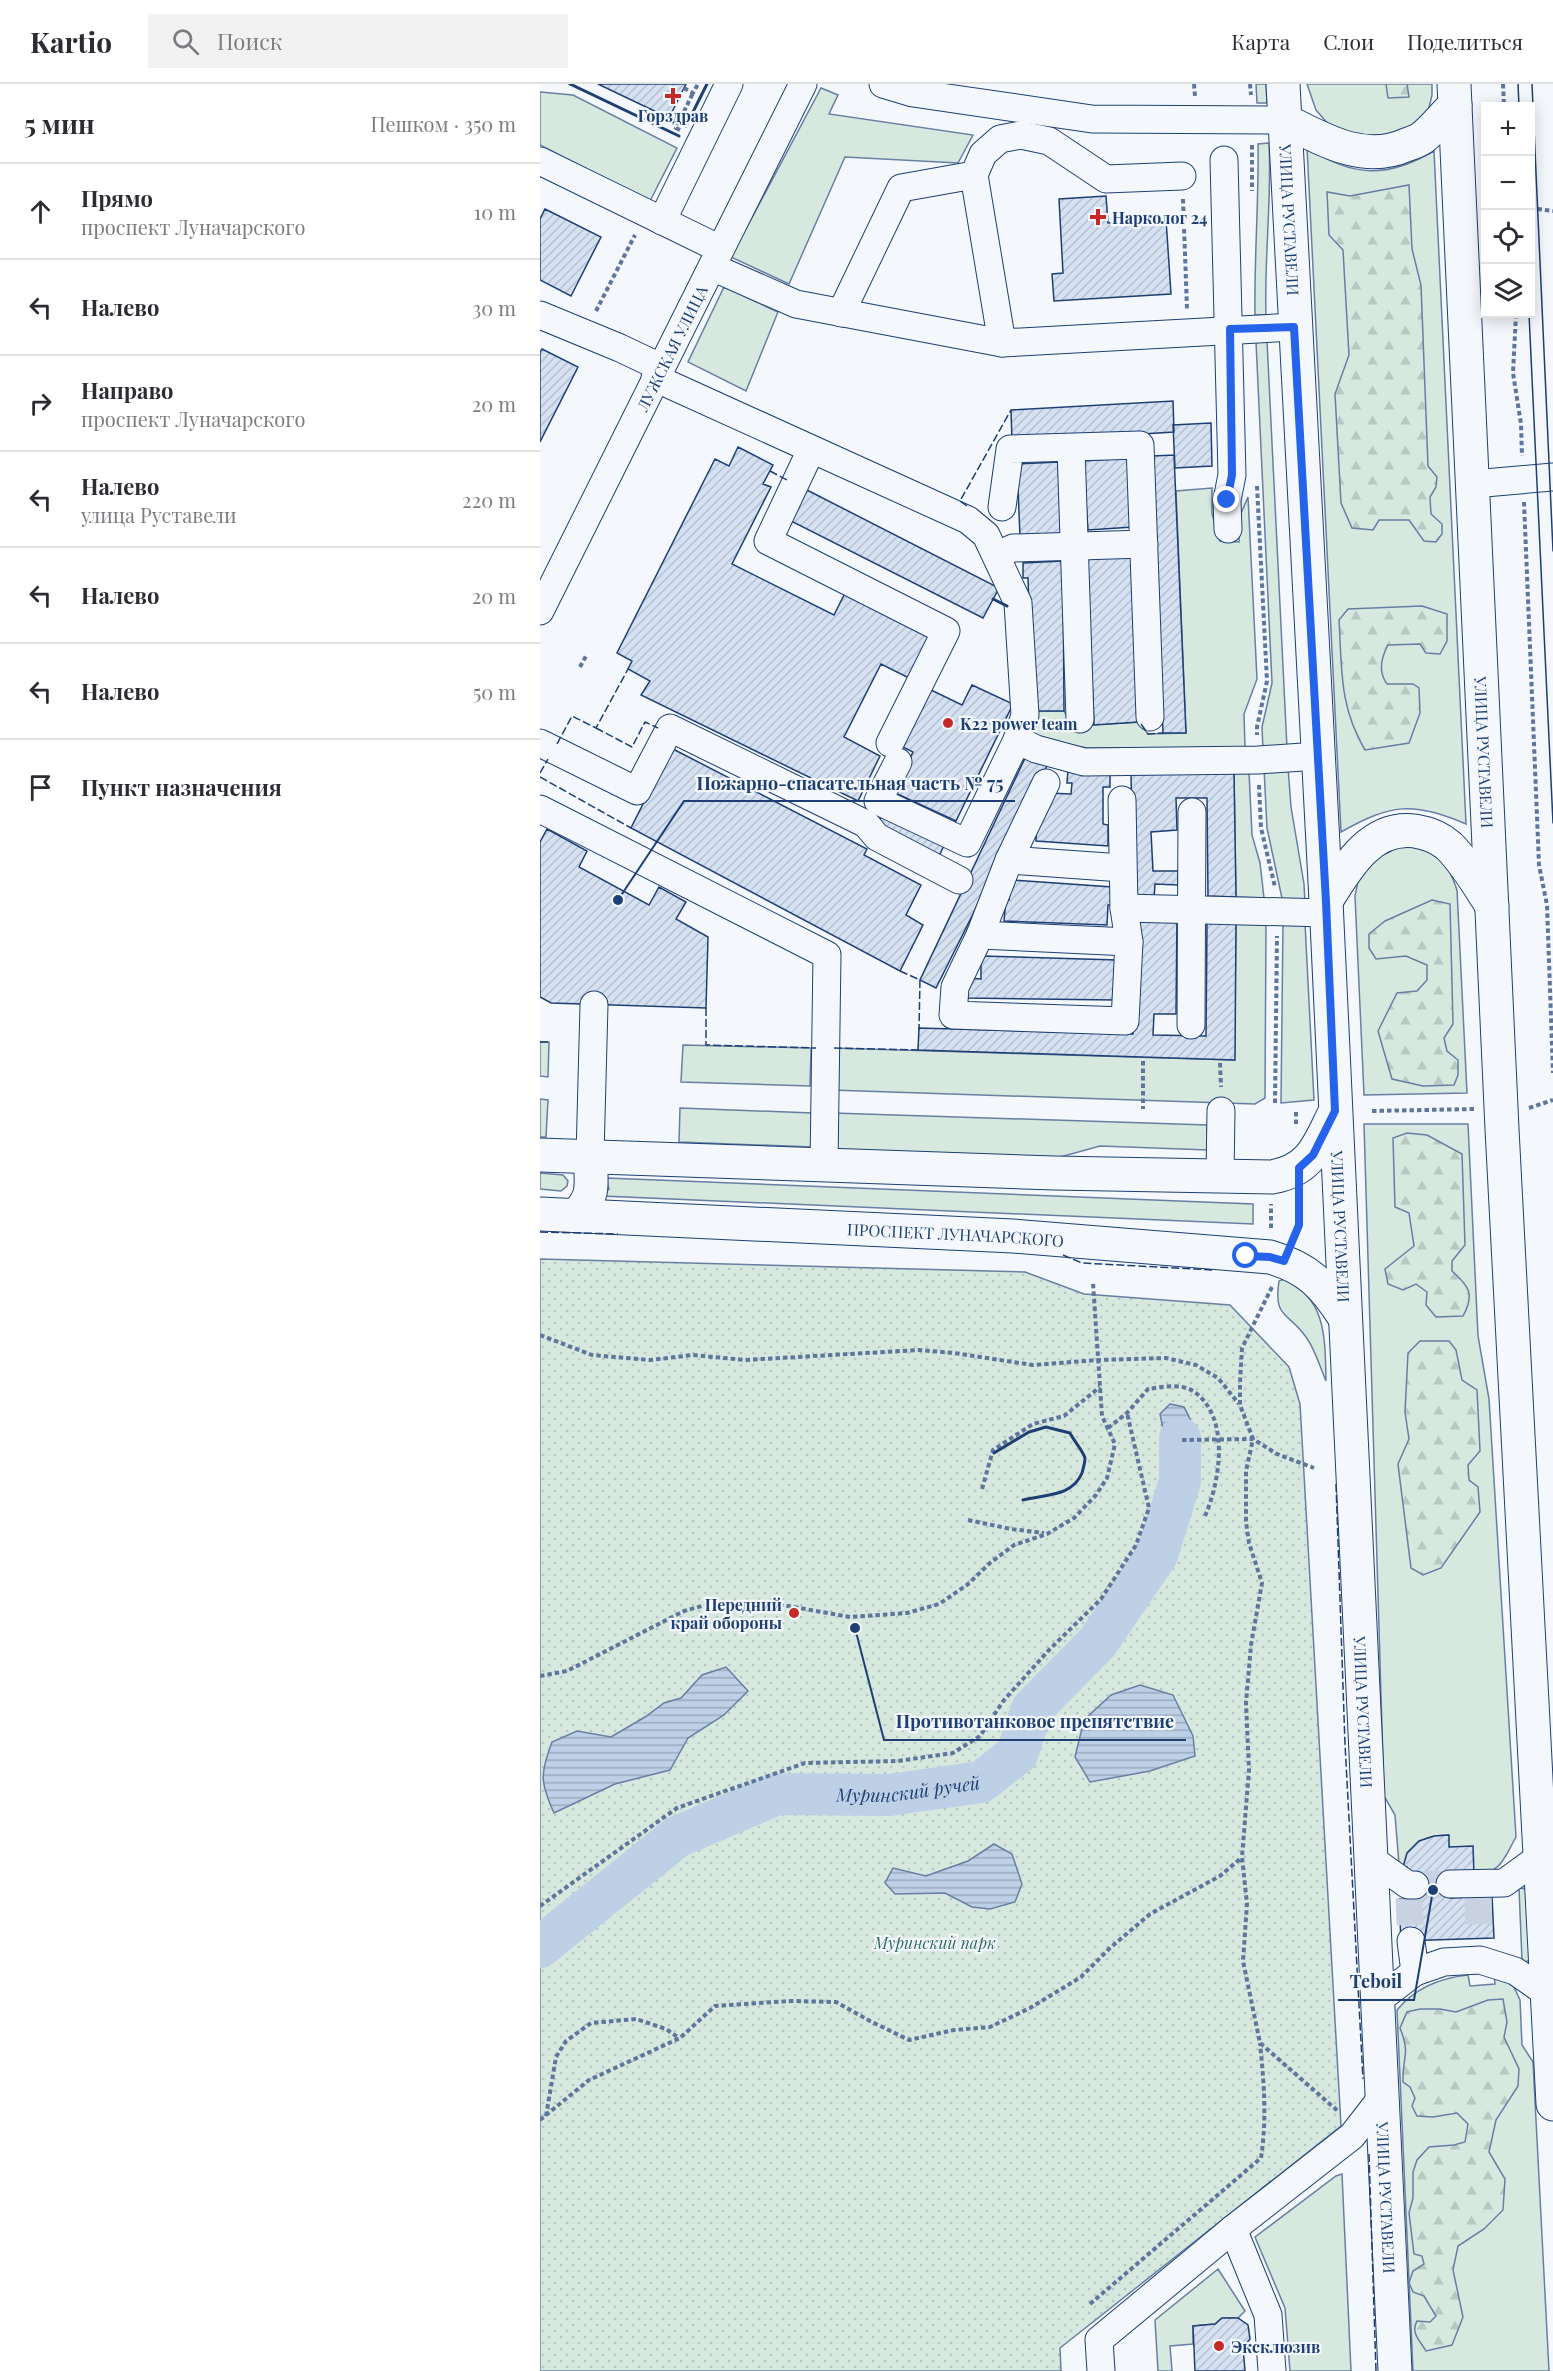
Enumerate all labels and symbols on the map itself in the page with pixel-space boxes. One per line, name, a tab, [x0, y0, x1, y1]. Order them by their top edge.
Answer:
marker: Горздрав	[666, 89, 680, 103]
place label: Горздрав	[638, 105, 708, 126]
street label: УЛИЦА РУСТАВЕЛИ	[1276, 142, 1305, 296]
place label: Нарколог 24	[1112, 207, 1208, 228]
marker: Нарколог 24	[1089, 208, 1107, 226]
street label: ЛУЖСКАЯ УЛИЦА	[631, 281, 712, 415]
route end	[1213, 486, 1239, 512]
street label: УЛИЦА РУСТАВЕЛИ	[1471, 675, 1499, 829]
place label: K22 power team	[960, 713, 1078, 734]
marker: K22 power team	[941, 716, 955, 730]
callout: Пожарно-спасательная часть № 75	[684, 765, 1015, 801]
text: Пожарно-спасательная часть № 75	[697, 771, 1003, 795]
street label: УЛИЦА РУСТАВЕЛИ	[1327, 1149, 1355, 1303]
street label: ПРОСПЕКТ ЛУНАЧАРСКОГО	[847, 1218, 1065, 1251]
route start	[1232, 1242, 1258, 1268]
place label: Передний край обороны	[671, 1594, 783, 1633]
marker: Передний край обороны	[787, 1606, 801, 1620]
street label: УЛИЦА РУСТАВЕЛИ	[1350, 1635, 1378, 1788]
callout: Противотанковое препятствие	[884, 1704, 1186, 1740]
text: Противотанковое препятствие	[896, 1709, 1174, 1733]
water label: Муринский ручей	[835, 1770, 982, 1807]
park label: Муринский парк	[873, 1932, 996, 1953]
callout: Teboil	[1338, 1964, 1414, 2000]
text: Teboil	[1350, 1969, 1403, 1993]
street label: УЛИЦА РУСТАВЕЛИ	[1373, 2120, 1401, 2274]
place label: Эксклюзив	[1231, 2336, 1320, 2357]
marker: Эксклюзив	[1212, 2339, 1226, 2353]

